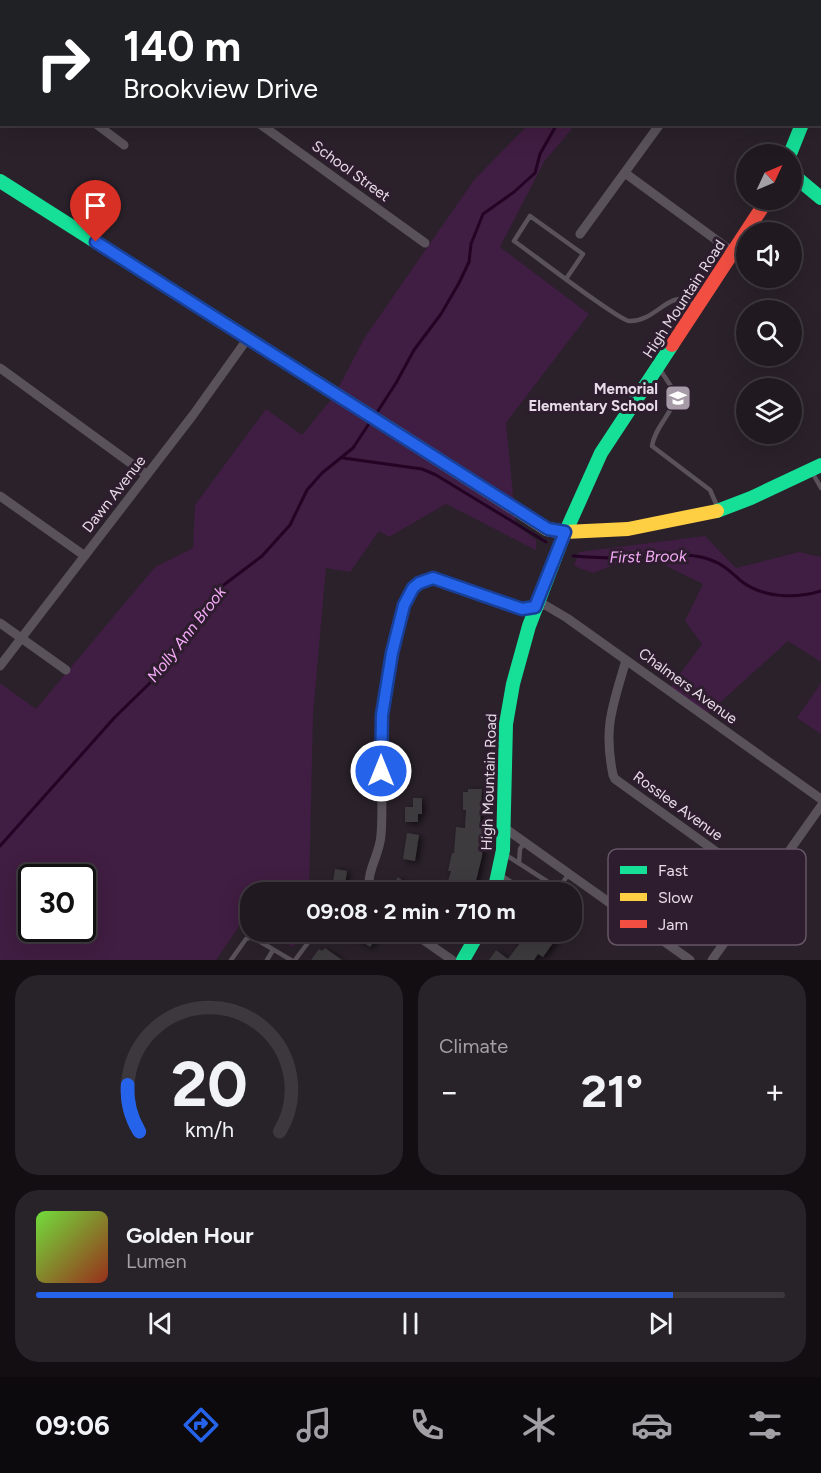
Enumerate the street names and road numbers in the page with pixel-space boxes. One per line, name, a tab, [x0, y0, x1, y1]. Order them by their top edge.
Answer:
street label: School Street	[308, 137, 394, 206]
street label: High Mountain Road	[639, 237, 729, 361]
street label: Dawn Avenue	[78, 452, 150, 536]
street label: Chalmers Avenue	[635, 644, 741, 728]
street label: High Mountain Road	[478, 713, 500, 851]
street label: Rosslee Avenue	[630, 768, 726, 844]

